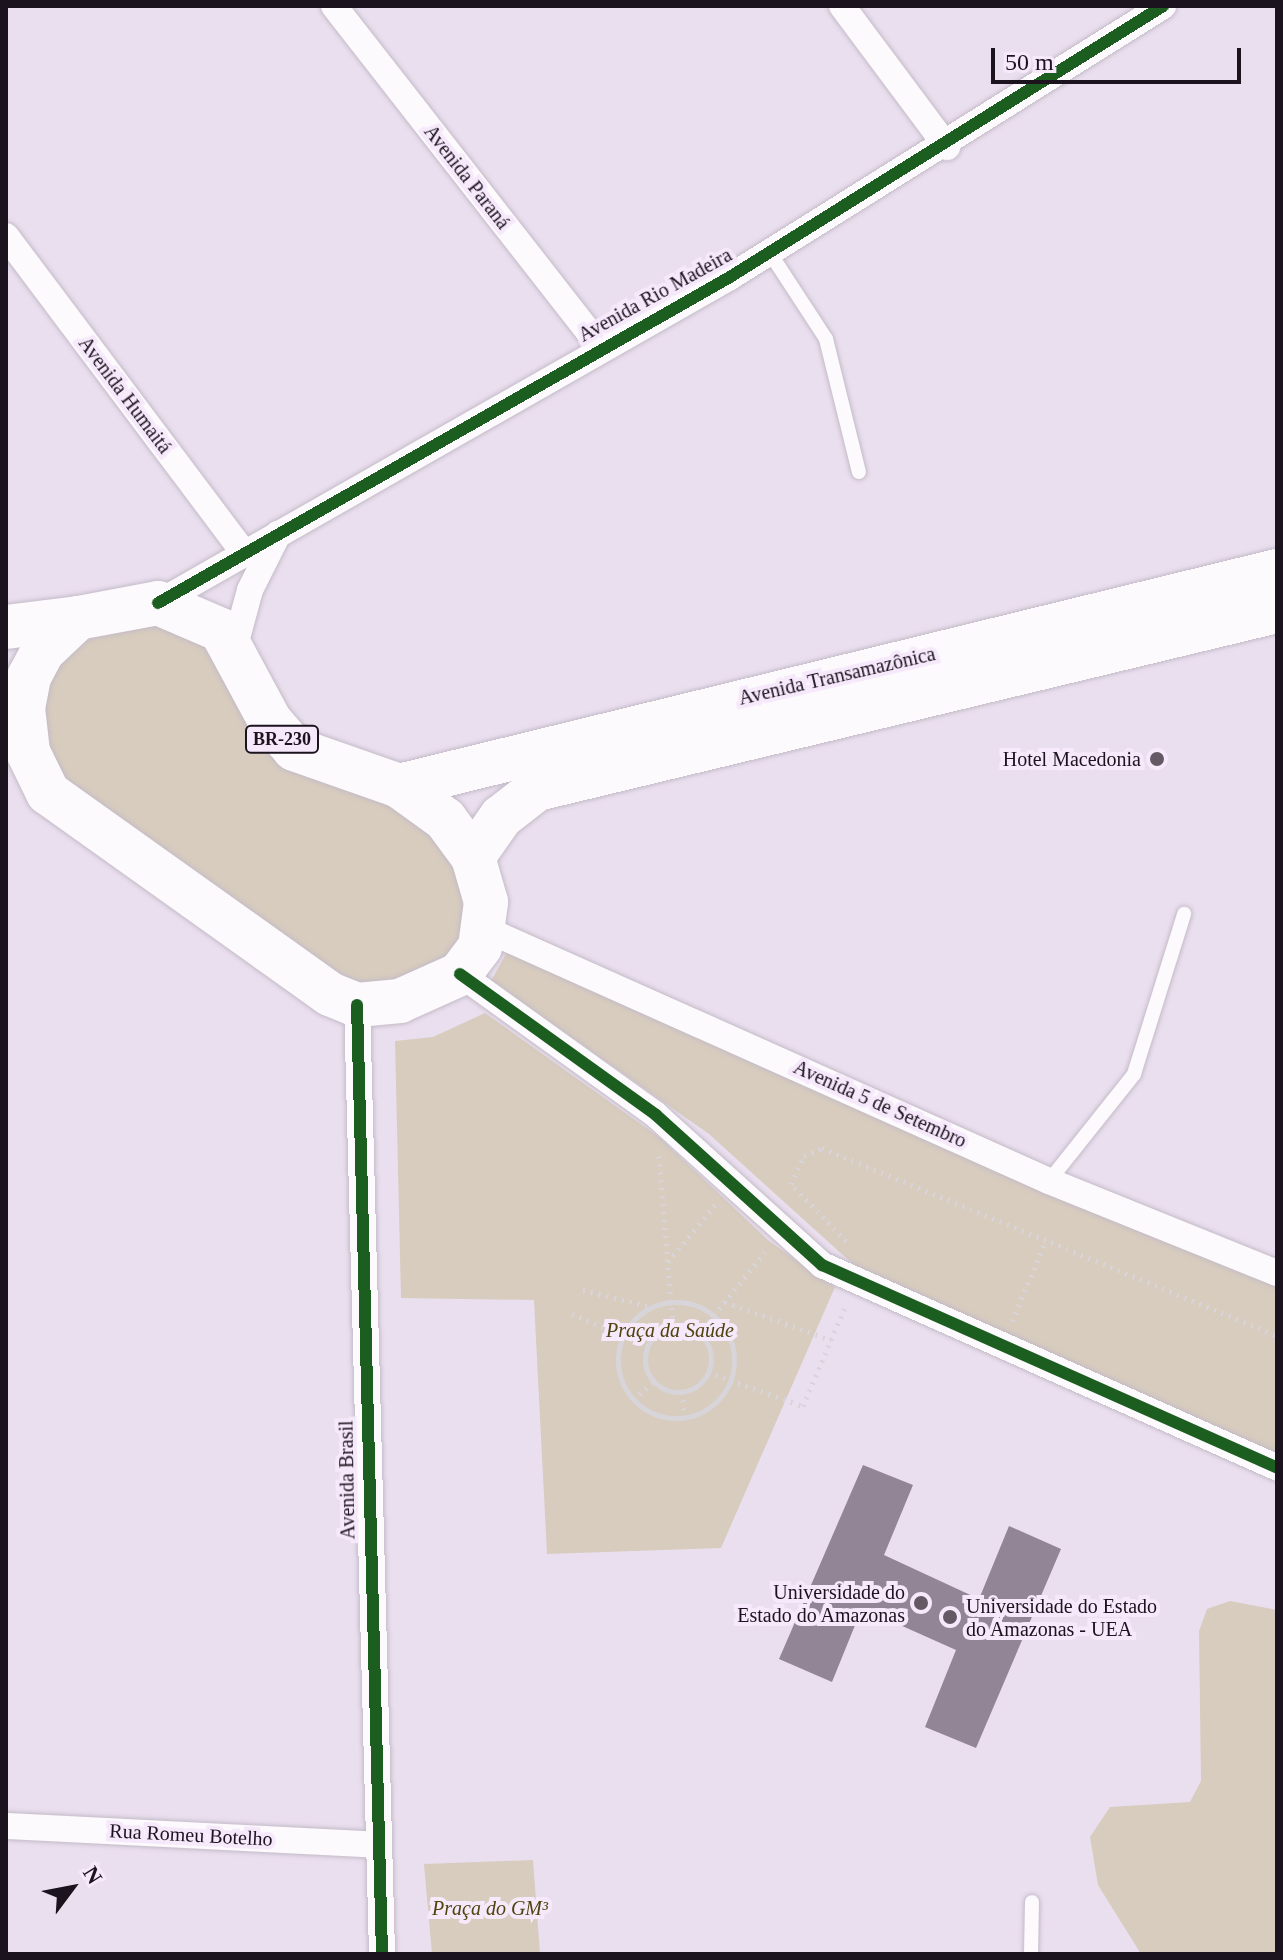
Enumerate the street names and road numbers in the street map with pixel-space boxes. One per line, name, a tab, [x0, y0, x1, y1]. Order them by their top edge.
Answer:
street label: Avenida Paraná	[419, 120, 515, 234]
street label: Avenida Rio Madeira	[574, 243, 736, 347]
street label: Avenida Humaitá	[73, 332, 177, 458]
street label: Avenida Transamazônica	[736, 642, 938, 710]
road number: BR-230	[244, 725, 320, 753]
street label: Avenida 5 de Setembro	[790, 1055, 970, 1153]
street label: Avenida Brasil	[334, 1420, 360, 1540]
street label: Rua Romeu Botelho	[109, 1819, 273, 1851]

